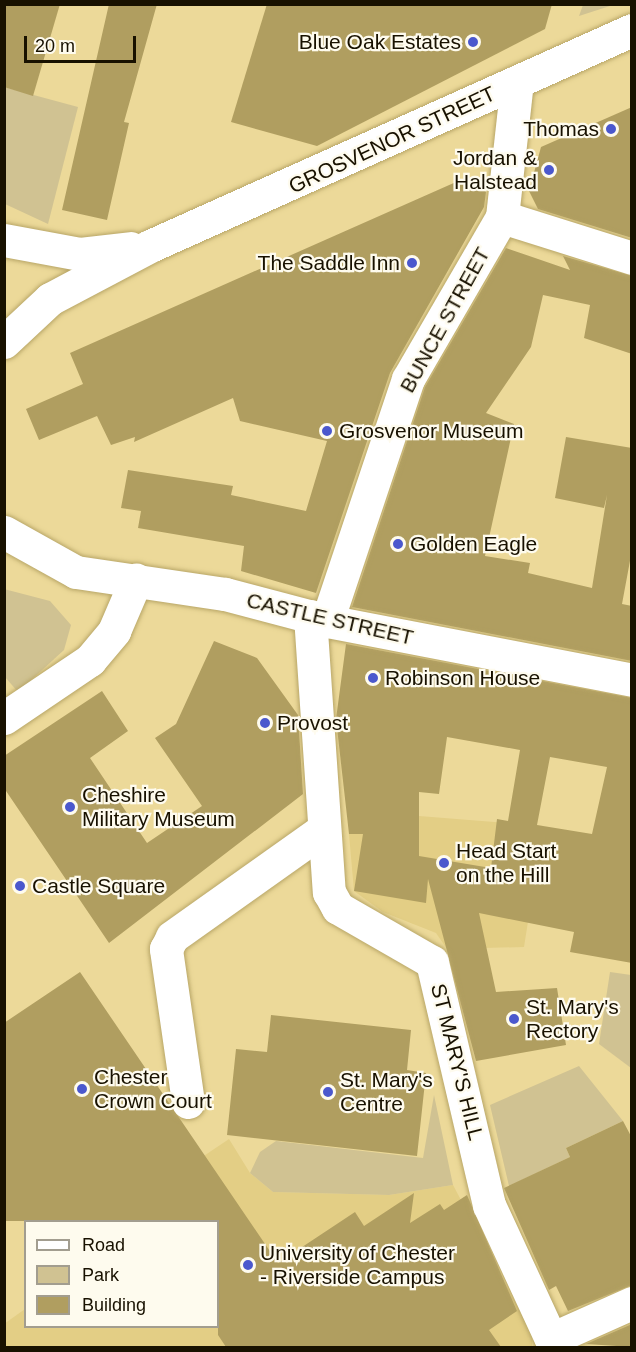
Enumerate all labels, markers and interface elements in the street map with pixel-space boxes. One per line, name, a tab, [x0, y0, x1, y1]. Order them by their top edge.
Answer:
scale bar	[27, 24, 140, 62]
place label: Blue Oak Estates	[299, 29, 461, 55]
marker: Blue Oak Estates	[466, 35, 480, 49]
text: 20 m	[35, 36, 75, 56]
street label: GROSVENOR STREET	[285, 81, 499, 199]
place label: Thomas	[523, 116, 599, 142]
marker: Thomas	[604, 122, 618, 136]
place label: Jordan & Halstead	[453, 145, 537, 195]
marker: Jordan & Halstead	[542, 163, 556, 177]
street label: BUNCE STREET	[395, 243, 495, 397]
place label: The Saddle Inn	[258, 250, 400, 276]
marker: The Saddle Inn	[405, 256, 419, 270]
place label: Grosvenor Museum	[339, 418, 523, 444]
marker: Grosvenor Museum	[320, 424, 334, 438]
place label: Golden Eagle	[410, 531, 537, 557]
marker: Golden Eagle	[391, 537, 405, 551]
street label: CASTLE STREET	[244, 588, 416, 650]
place label: Robinson House	[385, 665, 540, 691]
marker: Robinson House	[366, 671, 380, 685]
place label: Provost	[277, 710, 348, 736]
marker: Provost	[258, 716, 272, 730]
place label: Cheshire Military Museum	[82, 782, 235, 832]
marker: Cheshire Military Museum	[63, 800, 77, 814]
place label: Head Start on the Hill	[456, 838, 556, 888]
marker: Head Start on the Hill	[437, 856, 451, 870]
place label: Castle Square	[32, 873, 165, 899]
marker: Castle Square	[13, 879, 27, 893]
street label: ST MARY'S HILL	[425, 981, 489, 1143]
place label: St. Mary's Rectory	[526, 994, 619, 1044]
marker: St. Mary's Rectory	[507, 1012, 521, 1026]
place label: Chester Crown Court	[94, 1064, 212, 1114]
place label: St. Mary's Centre	[340, 1067, 433, 1117]
marker: Chester Crown Court	[75, 1082, 89, 1096]
marker: St. Mary's Centre	[321, 1085, 335, 1099]
legend	[24, 1220, 219, 1328]
text: Road	[82, 1235, 125, 1255]
place label: University of Chester - Riverside Campus	[260, 1240, 455, 1290]
marker: University of Chester - Riverside Campus	[241, 1258, 255, 1272]
text: Park	[82, 1265, 119, 1285]
text: Building	[82, 1295, 146, 1315]

